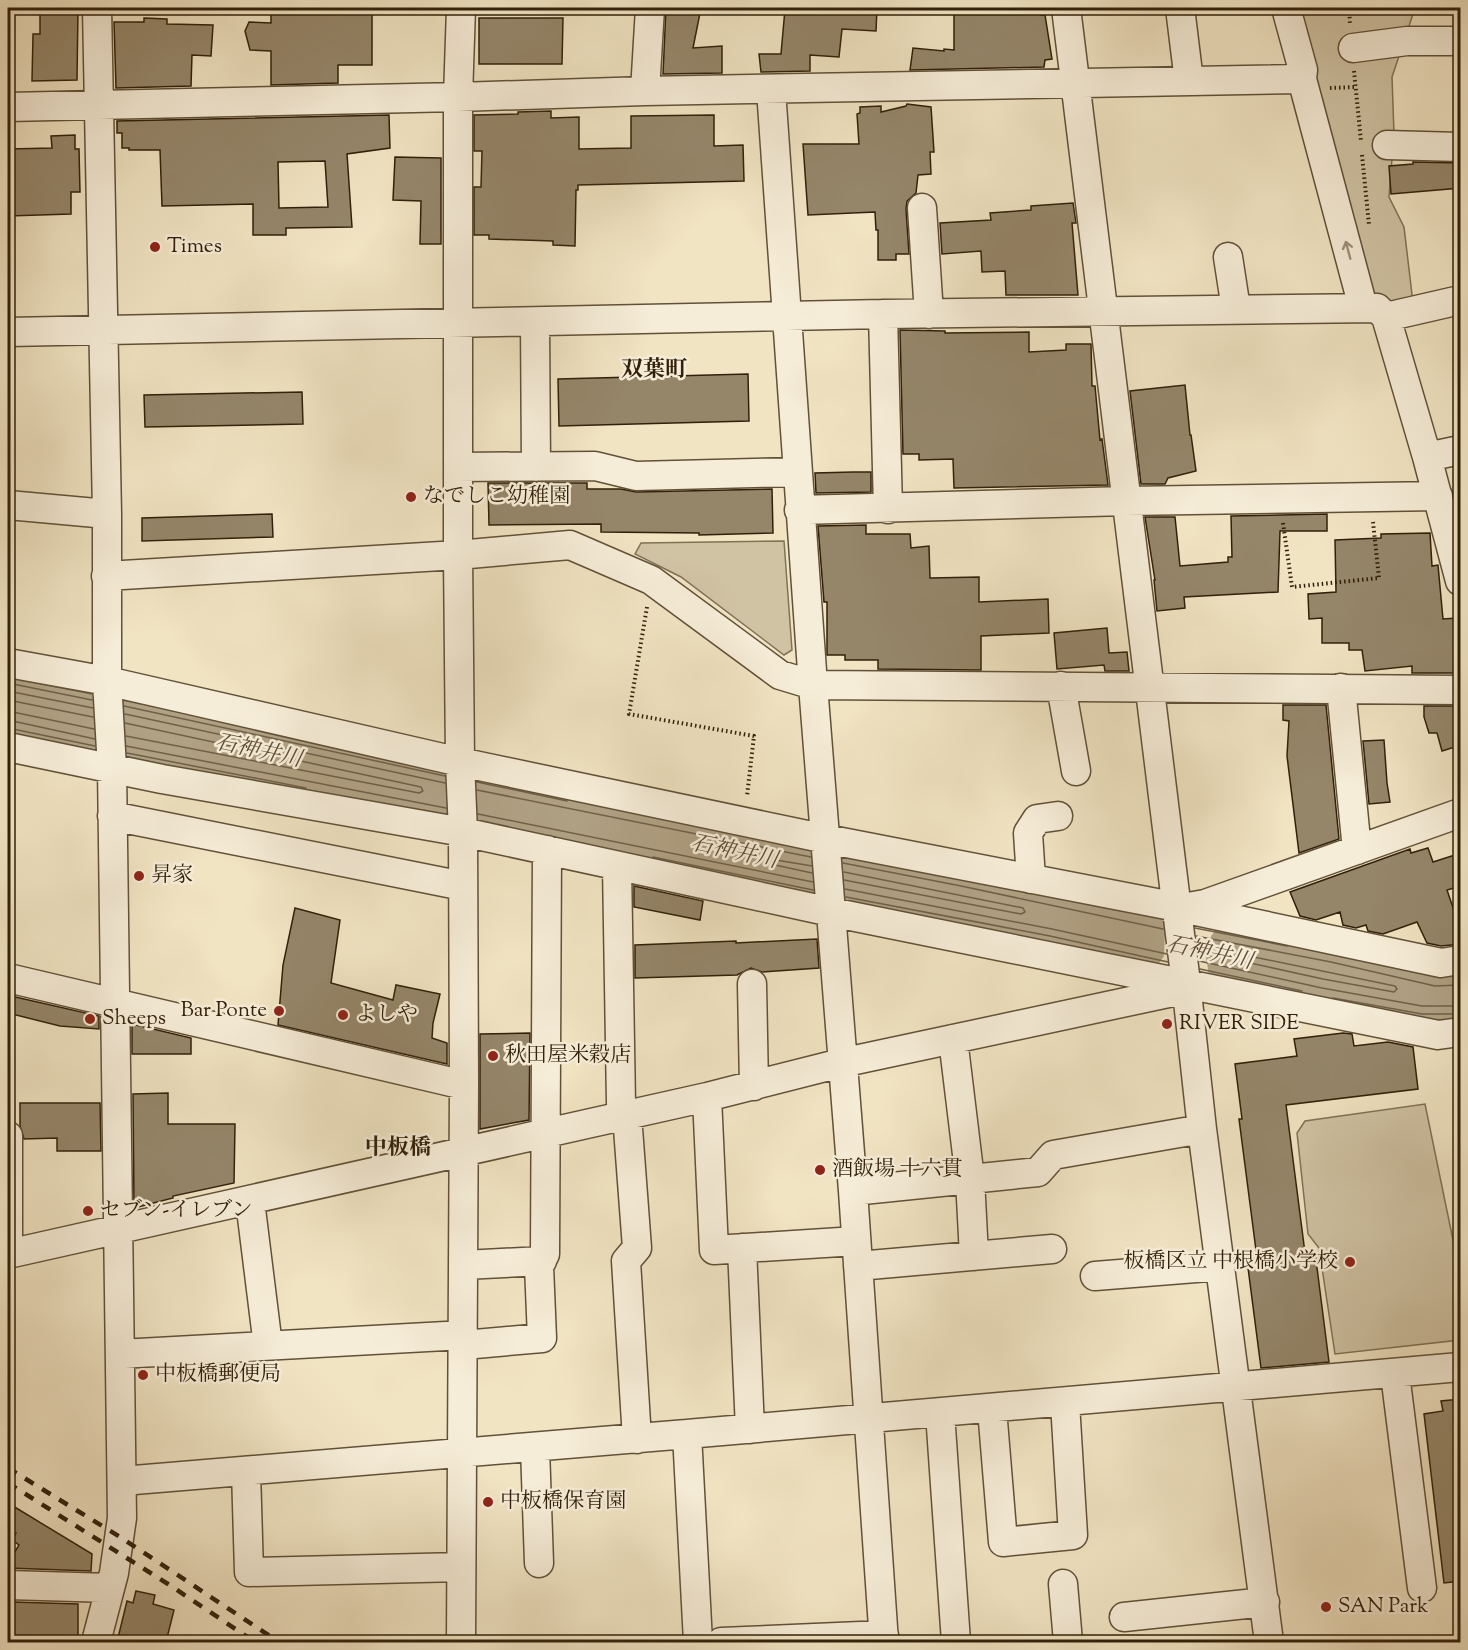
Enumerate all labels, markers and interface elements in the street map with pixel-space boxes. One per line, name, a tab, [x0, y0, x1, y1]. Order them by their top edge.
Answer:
place label: Times	[167, 232, 222, 262]
marker: Times	[148, 240, 162, 254]
one-way arrow	[1342, 241, 1353, 260]
district label: 双葉町	[621, 355, 687, 387]
place label: なでしこ幼稚園	[423, 482, 570, 512]
marker: なでしこ幼稚園	[404, 490, 418, 504]
water label: 石神井川	[212, 727, 306, 777]
water label: 石神井川	[688, 828, 782, 878]
place label: 昇家	[151, 861, 193, 891]
marker: 昇家	[132, 869, 146, 883]
water label: 石神井川	[1163, 929, 1257, 979]
place label: Bar Ponte	[180, 996, 267, 1026]
place label: よしや	[355, 1000, 418, 1030]
place label: Sheeps	[102, 1004, 166, 1034]
marker: Bar Ponte	[272, 1004, 286, 1018]
marker: よしや	[336, 1008, 350, 1022]
place label: RIVER SIDE	[1179, 1009, 1299, 1039]
marker: Sheeps	[83, 1012, 97, 1026]
marker: RIVER SIDE	[1160, 1017, 1174, 1031]
place label: 秋田屋米穀店	[505, 1041, 631, 1071]
marker: 秋田屋米穀店	[486, 1049, 500, 1063]
district label: 中板橋	[365, 1133, 431, 1165]
place label: 酒飯場 十六貫	[832, 1155, 962, 1185]
marker: 酒飯場 十六貫	[813, 1163, 827, 1177]
place label: セブン-イレブン	[100, 1196, 252, 1226]
marker: セブン-イレブン	[81, 1204, 95, 1218]
place label: 板橋区立 中根橋小学校	[1124, 1247, 1338, 1277]
marker: 板橋区立 中根橋小学校	[1343, 1255, 1357, 1269]
place label: 中板橋郵便局	[155, 1360, 281, 1390]
marker: 中板橋郵便局	[136, 1368, 150, 1382]
place label: 中板橋保育園	[500, 1487, 626, 1517]
marker: 中板橋保育園	[481, 1495, 495, 1509]
place label: SAN Park	[1338, 1592, 1429, 1622]
marker: SAN Park	[1319, 1600, 1333, 1614]

